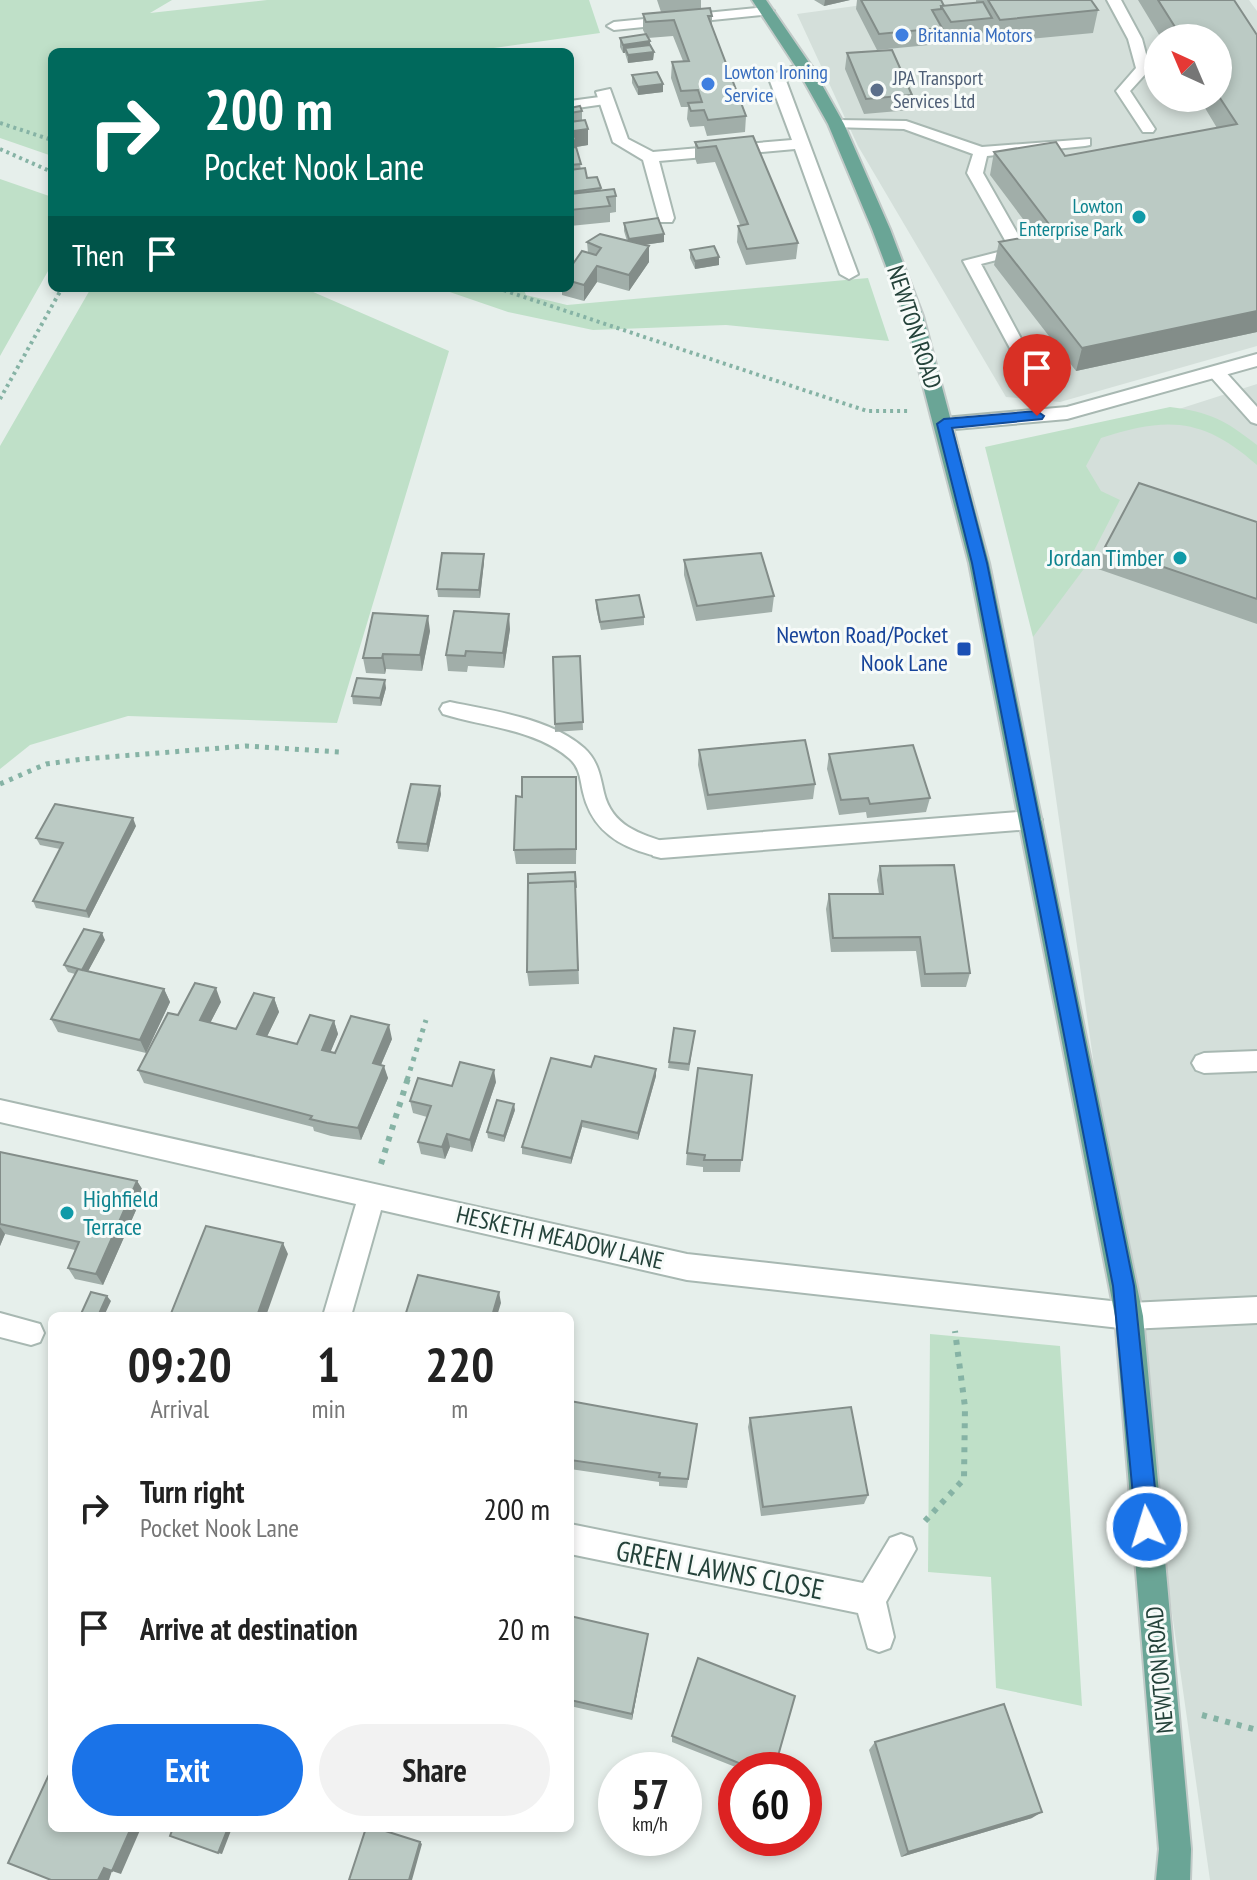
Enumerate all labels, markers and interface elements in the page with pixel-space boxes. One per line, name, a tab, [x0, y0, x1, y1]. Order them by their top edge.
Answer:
place label: Britannia Motors	[918, 22, 1033, 48]
north arrow	[1144, 24, 1232, 112]
map controls	[1144, 24, 1232, 112]
marker: Britannia Motors	[893, 26, 911, 44]
place label: Lowton Ironing Service	[724, 59, 828, 108]
place label: JPA Transport Services Ltd	[892, 65, 984, 114]
text: 200 m	[204, 73, 333, 145]
marker: Lowton Ironing Service	[699, 75, 717, 93]
icon: right	[72, 80, 176, 184]
marker: JPA Transport Services Ltd	[868, 81, 886, 99]
text: Pocket Nook Lane	[204, 143, 424, 190]
place label: Lowton Enterprise Park	[1019, 193, 1123, 242]
marker: Lowton Enterprise Park	[1130, 208, 1148, 226]
icon: arrive	[140, 232, 184, 276]
text: Then	[72, 235, 124, 274]
street label: NEWTON ROAD	[880, 261, 949, 392]
pin	[1003, 334, 1071, 416]
icon: arrive	[1015, 346, 1059, 390]
place label: Jordan Timber	[1047, 542, 1164, 573]
marker: Jordan Timber	[1171, 549, 1189, 567]
place label: Newton Road/Pocket Nook Lane	[776, 619, 948, 678]
marker: Newton Road/Pocket Nook Lane	[955, 640, 973, 658]
place label: Highfield Terrace	[83, 1183, 158, 1242]
street label: HESKETH MEADOW LANE	[453, 1199, 667, 1276]
marker: Highfield Terrace	[58, 1204, 76, 1222]
text: 09:20	[128, 1333, 232, 1395]
text: 1	[317, 1333, 340, 1395]
text: 220	[425, 1333, 494, 1395]
text: Arrival	[150, 1392, 209, 1425]
text: min	[311, 1392, 345, 1425]
text: m	[451, 1392, 468, 1425]
text: Turn right	[140, 1472, 244, 1511]
position arrow	[1105, 1485, 1189, 1569]
icon: right	[72, 1486, 116, 1530]
text: 200 m	[484, 1489, 550, 1528]
text: Pocket Nook Lane	[140, 1511, 299, 1544]
street label: GREEN LAWNS CLOSE	[613, 1531, 827, 1608]
street label: NEWTON ROAD	[1138, 1605, 1181, 1735]
icon: arrive	[72, 1606, 116, 1650]
text: Arrive at destination	[140, 1609, 358, 1648]
text: 20 m	[497, 1609, 550, 1648]
button: Exit	[72, 1724, 303, 1816]
button: Share	[319, 1724, 550, 1816]
speed limit sign: 60	[718, 1752, 822, 1856]
text: 57	[631, 1768, 669, 1820]
text: km/h	[632, 1811, 668, 1837]

